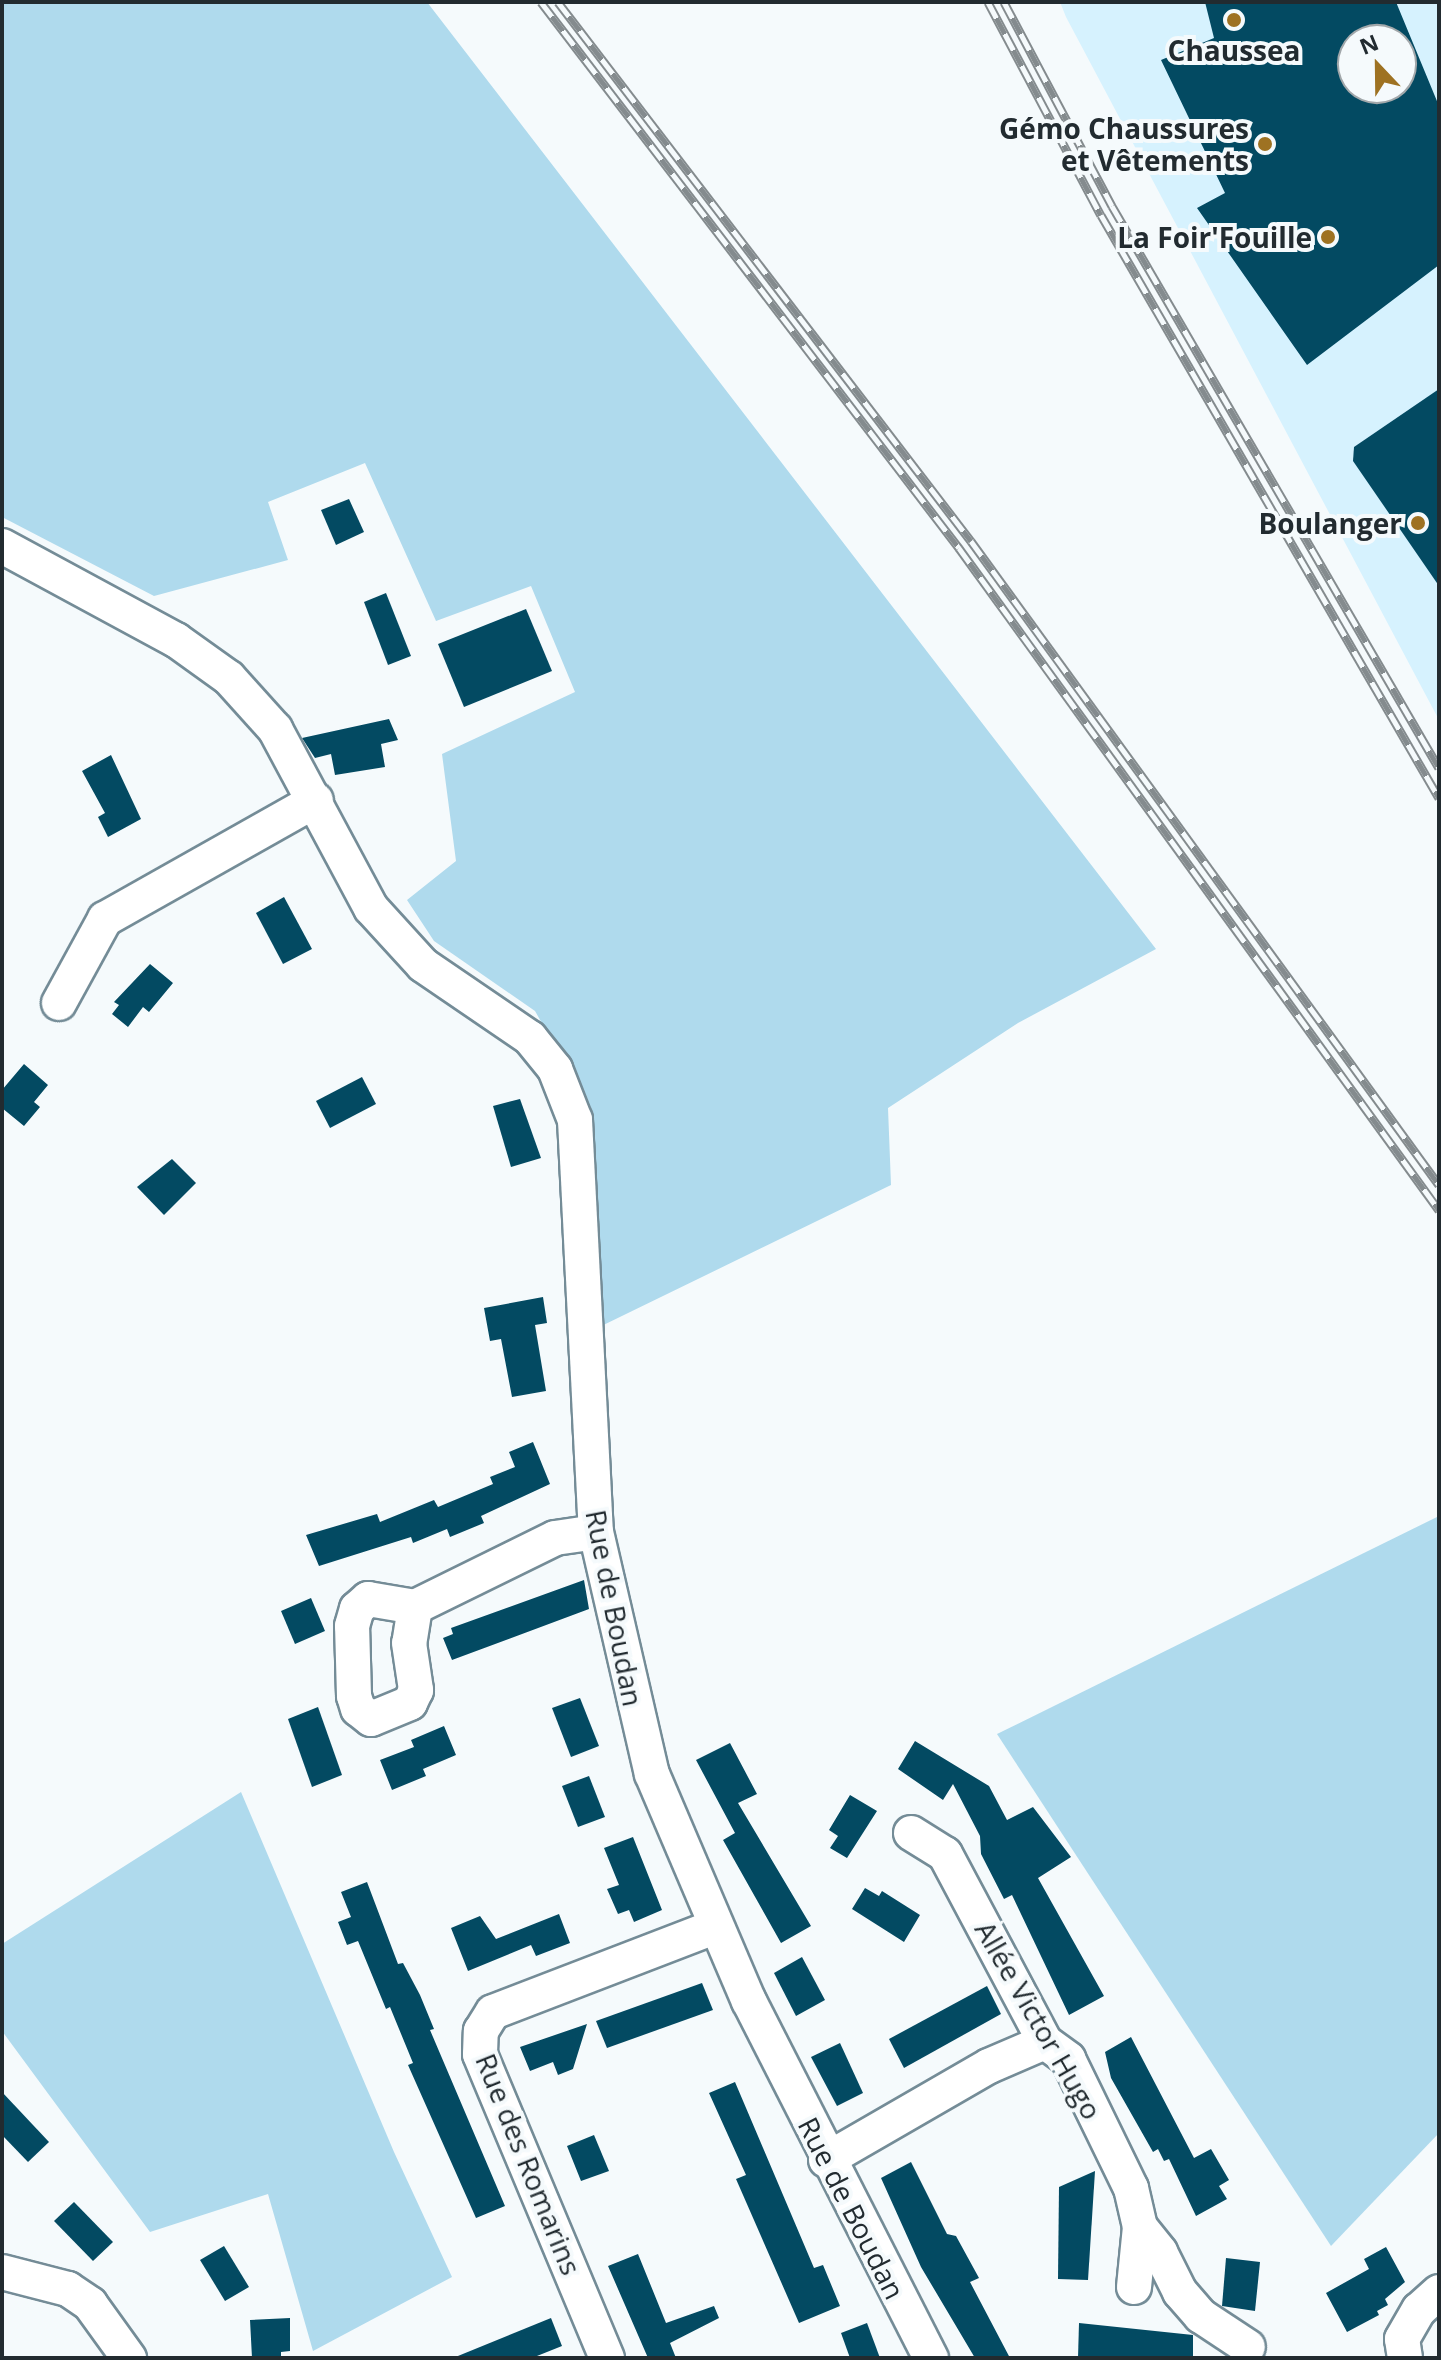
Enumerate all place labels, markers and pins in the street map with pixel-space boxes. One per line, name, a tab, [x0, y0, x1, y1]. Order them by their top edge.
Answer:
marker: Chaussea	[1225, 11, 1243, 29]
place label: Chaussea	[1168, 33, 1300, 67]
place label: Gémo Chaussures et Vêtements	[999, 111, 1249, 177]
marker: Gémo Chaussures et Vêtements	[1256, 135, 1274, 153]
place label: La Foir'Fouille	[1117, 220, 1312, 254]
marker: La Foir'Fouille	[1319, 228, 1337, 246]
place label: Boulanger	[1259, 506, 1402, 540]
marker: Boulanger	[1409, 514, 1427, 532]

